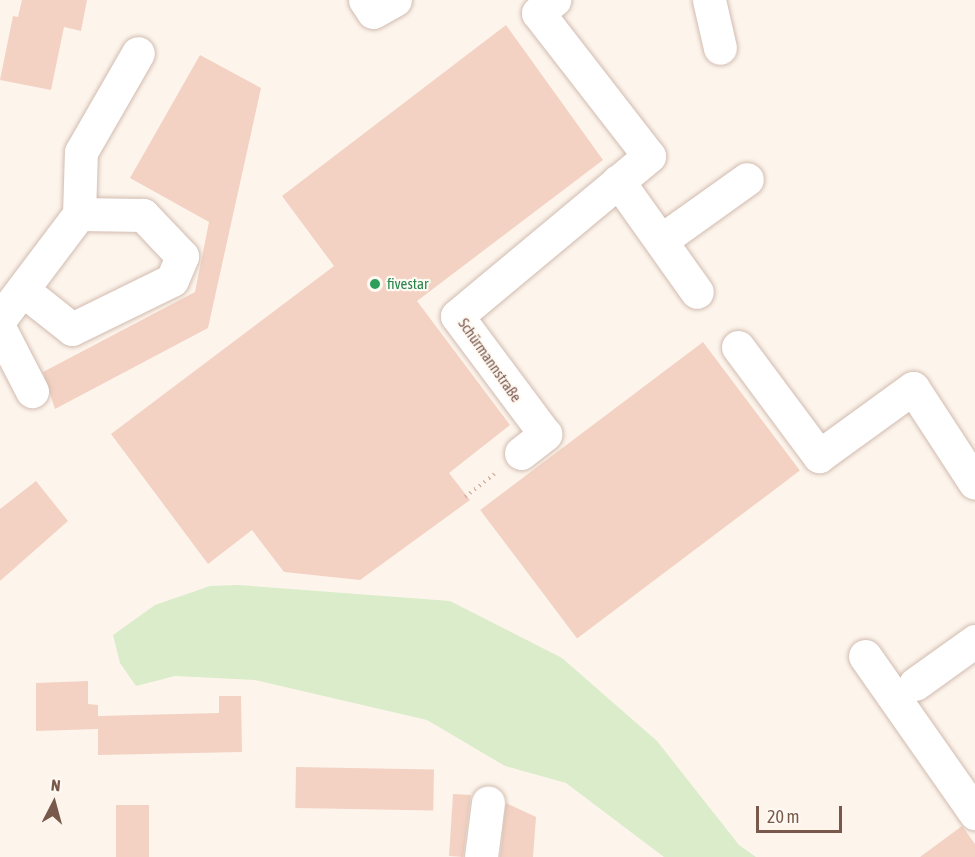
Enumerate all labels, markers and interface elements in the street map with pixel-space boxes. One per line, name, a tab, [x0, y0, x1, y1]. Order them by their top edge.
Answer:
place label: fivestar	[387, 275, 428, 293]
marker: fivestar	[368, 277, 382, 291]
street label: Schürmannstraße	[455, 315, 525, 405]
north arrow	[24, 773, 84, 833]
text: N	[50, 776, 62, 795]
scale bar	[759, 794, 844, 832]
text: 20 m	[767, 806, 799, 827]

